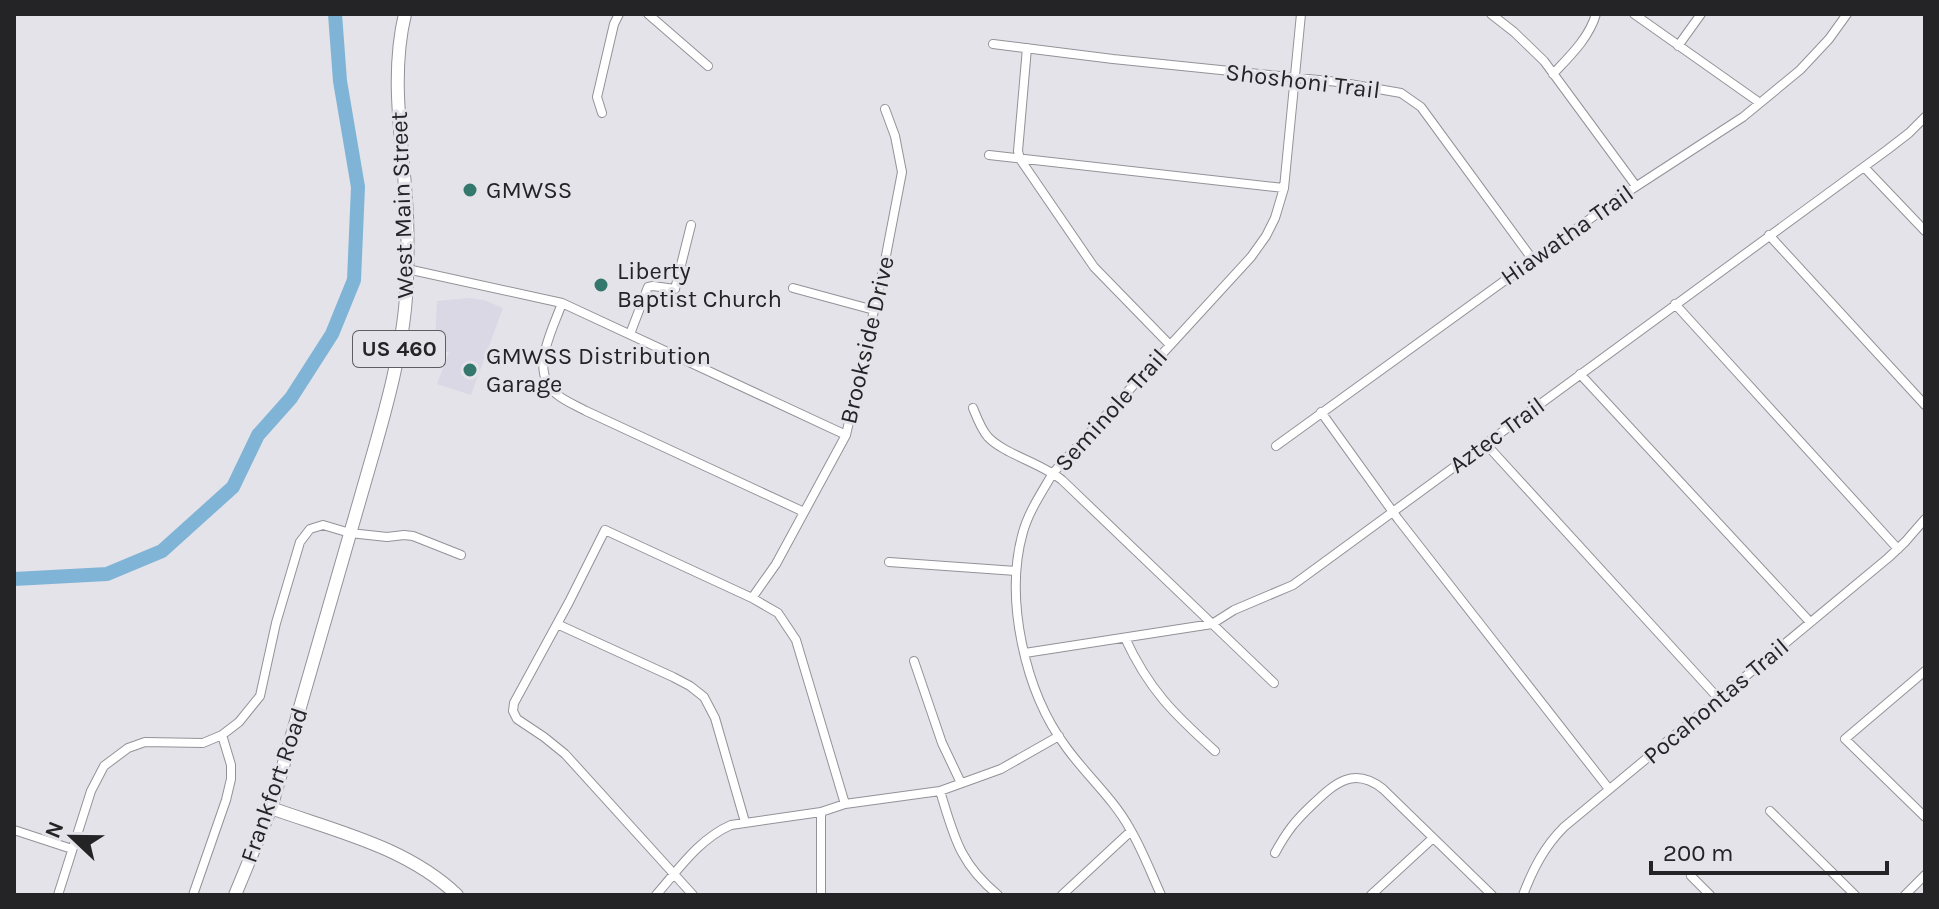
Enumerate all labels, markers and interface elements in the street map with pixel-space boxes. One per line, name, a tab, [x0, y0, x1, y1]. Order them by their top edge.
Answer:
street label: Shoshoni Trail	[1224, 58, 1382, 104]
street label: West Main Street	[385, 111, 419, 299]
place label: GMWSS	[486, 176, 572, 204]
street label: Hiawatha Trail	[1495, 179, 1639, 291]
marker: GMWSS	[461, 181, 479, 199]
street label: Brookside Drive	[834, 253, 900, 427]
place label: Liberty Baptist Church	[617, 257, 782, 313]
marker: Liberty Baptist Church	[592, 276, 610, 294]
road number: US 460	[353, 331, 445, 367]
place label: GMWSS Distribution Garage	[486, 342, 711, 398]
street label: Seminole Trail	[1049, 343, 1173, 477]
marker: GMWSS Distribution Garage	[461, 361, 479, 379]
street label: Aztec Trail	[1444, 391, 1550, 479]
street label: Pocahontas Trail	[1638, 632, 1794, 770]
street label: Frankfort Road	[234, 704, 314, 866]
north arrow	[32, 797, 112, 877]
text: N	[39, 818, 69, 842]
scale bar	[1651, 825, 1887, 875]
text: 200 m	[1663, 839, 1734, 867]

